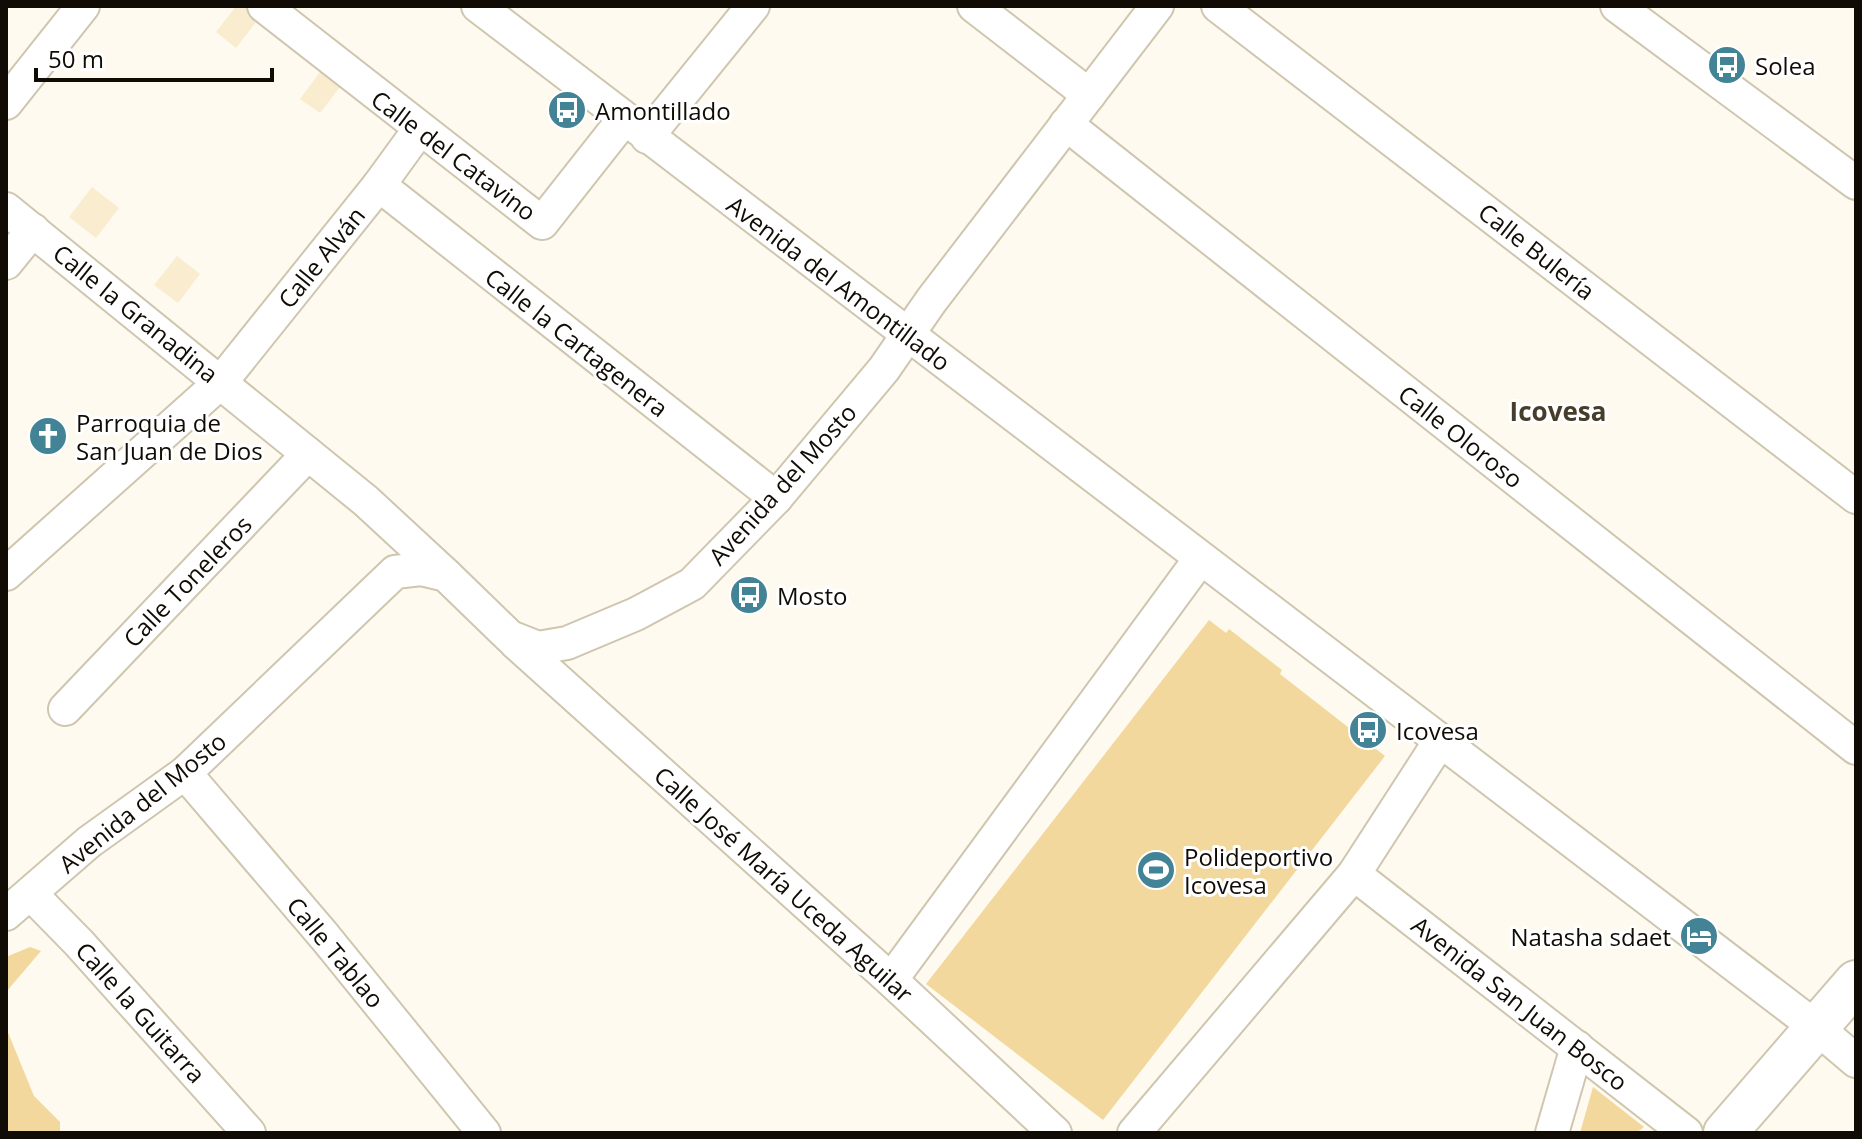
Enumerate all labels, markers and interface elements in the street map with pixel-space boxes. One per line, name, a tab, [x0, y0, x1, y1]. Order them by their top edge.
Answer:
scale bar	[36, 32, 272, 82]
text: 50 m	[48, 42, 104, 75]
bus stop icon: Solea	[1706, 44, 1748, 86]
place label: Solea	[1755, 49, 1815, 82]
street label: Calle del Catavino	[365, 82, 543, 228]
bus stop icon: Amontillado	[546, 89, 588, 131]
place label: Amontillado	[595, 94, 731, 127]
street label: Avenida del Amontillado	[721, 188, 957, 378]
street label: Calle Bulería	[1472, 195, 1602, 307]
street label: Calle Alván	[270, 199, 372, 315]
street label: Calle la Granadina	[47, 236, 225, 390]
street label: Calle la Cartagenera	[479, 260, 675, 424]
street label: Calle Oloroso	[1392, 377, 1530, 495]
district label: Icovesa	[1510, 393, 1606, 429]
street label: Avenida del Mosto	[701, 396, 863, 572]
place label: Parroquia de San Juan de Dios	[76, 406, 263, 467]
church icon: Parroquia de San Juan de Dios	[27, 415, 69, 457]
street label: Calle Toneleros	[116, 508, 258, 654]
bus stop icon: Mosto	[728, 574, 770, 616]
place label: Mosto	[777, 579, 847, 612]
bus stop icon: Icovesa	[1347, 709, 1389, 751]
place label: Icovesa	[1396, 714, 1479, 747]
street label: Avenida del Mosto	[51, 724, 233, 880]
street label: Calle José María Uceda Aguilar	[648, 759, 921, 1009]
place label: Polideportivo Icovesa	[1184, 840, 1333, 901]
sports icon: Polideportivo Icovesa	[1135, 849, 1177, 891]
street label: Calle Tablao	[280, 890, 392, 1014]
street label: Avenida San Juan Bosco	[1405, 908, 1635, 1098]
hotel icon: Natasha sdaet	[1678, 915, 1720, 957]
place label: Natasha sdaet	[1510, 920, 1671, 953]
street label: Calle la Guitarra	[69, 934, 213, 1090]

